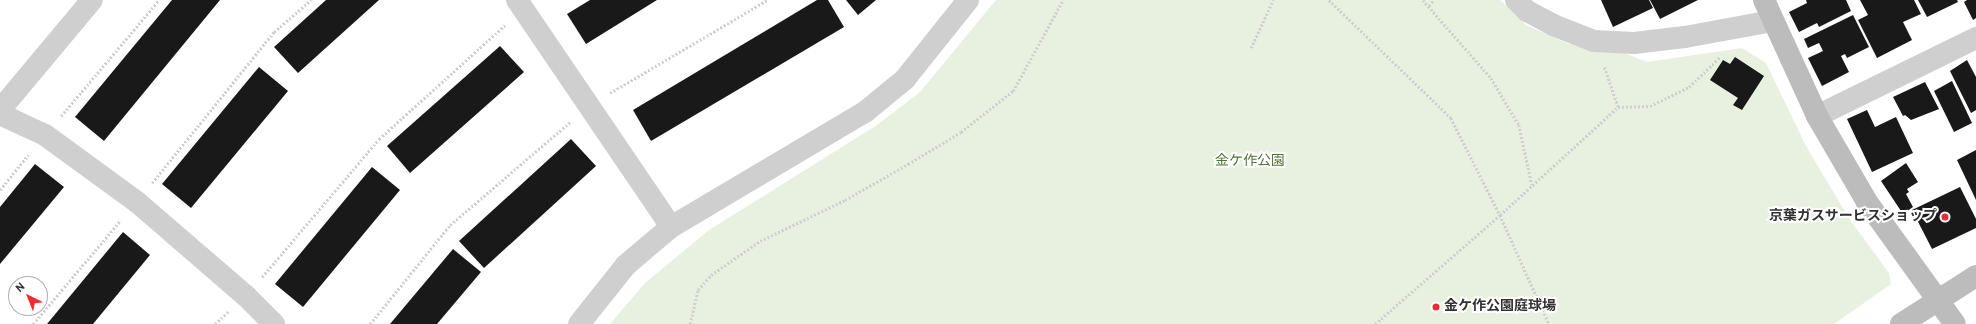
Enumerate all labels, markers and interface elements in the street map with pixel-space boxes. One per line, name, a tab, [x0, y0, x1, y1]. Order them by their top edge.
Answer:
park label: 金ケ作公園	[1215, 154, 1285, 170]
place label: 京葉ガスサービスショップ	[1769, 209, 1937, 225]
marker: 京葉ガスサービスショップ	[1940, 212, 1950, 222]
north arrow	[8, 276, 48, 316]
text: N	[13, 280, 28, 296]
place label: 金ケ作公園庭球場	[1444, 299, 1556, 315]
marker: 金ケ作公園庭球場	[1431, 302, 1441, 312]

